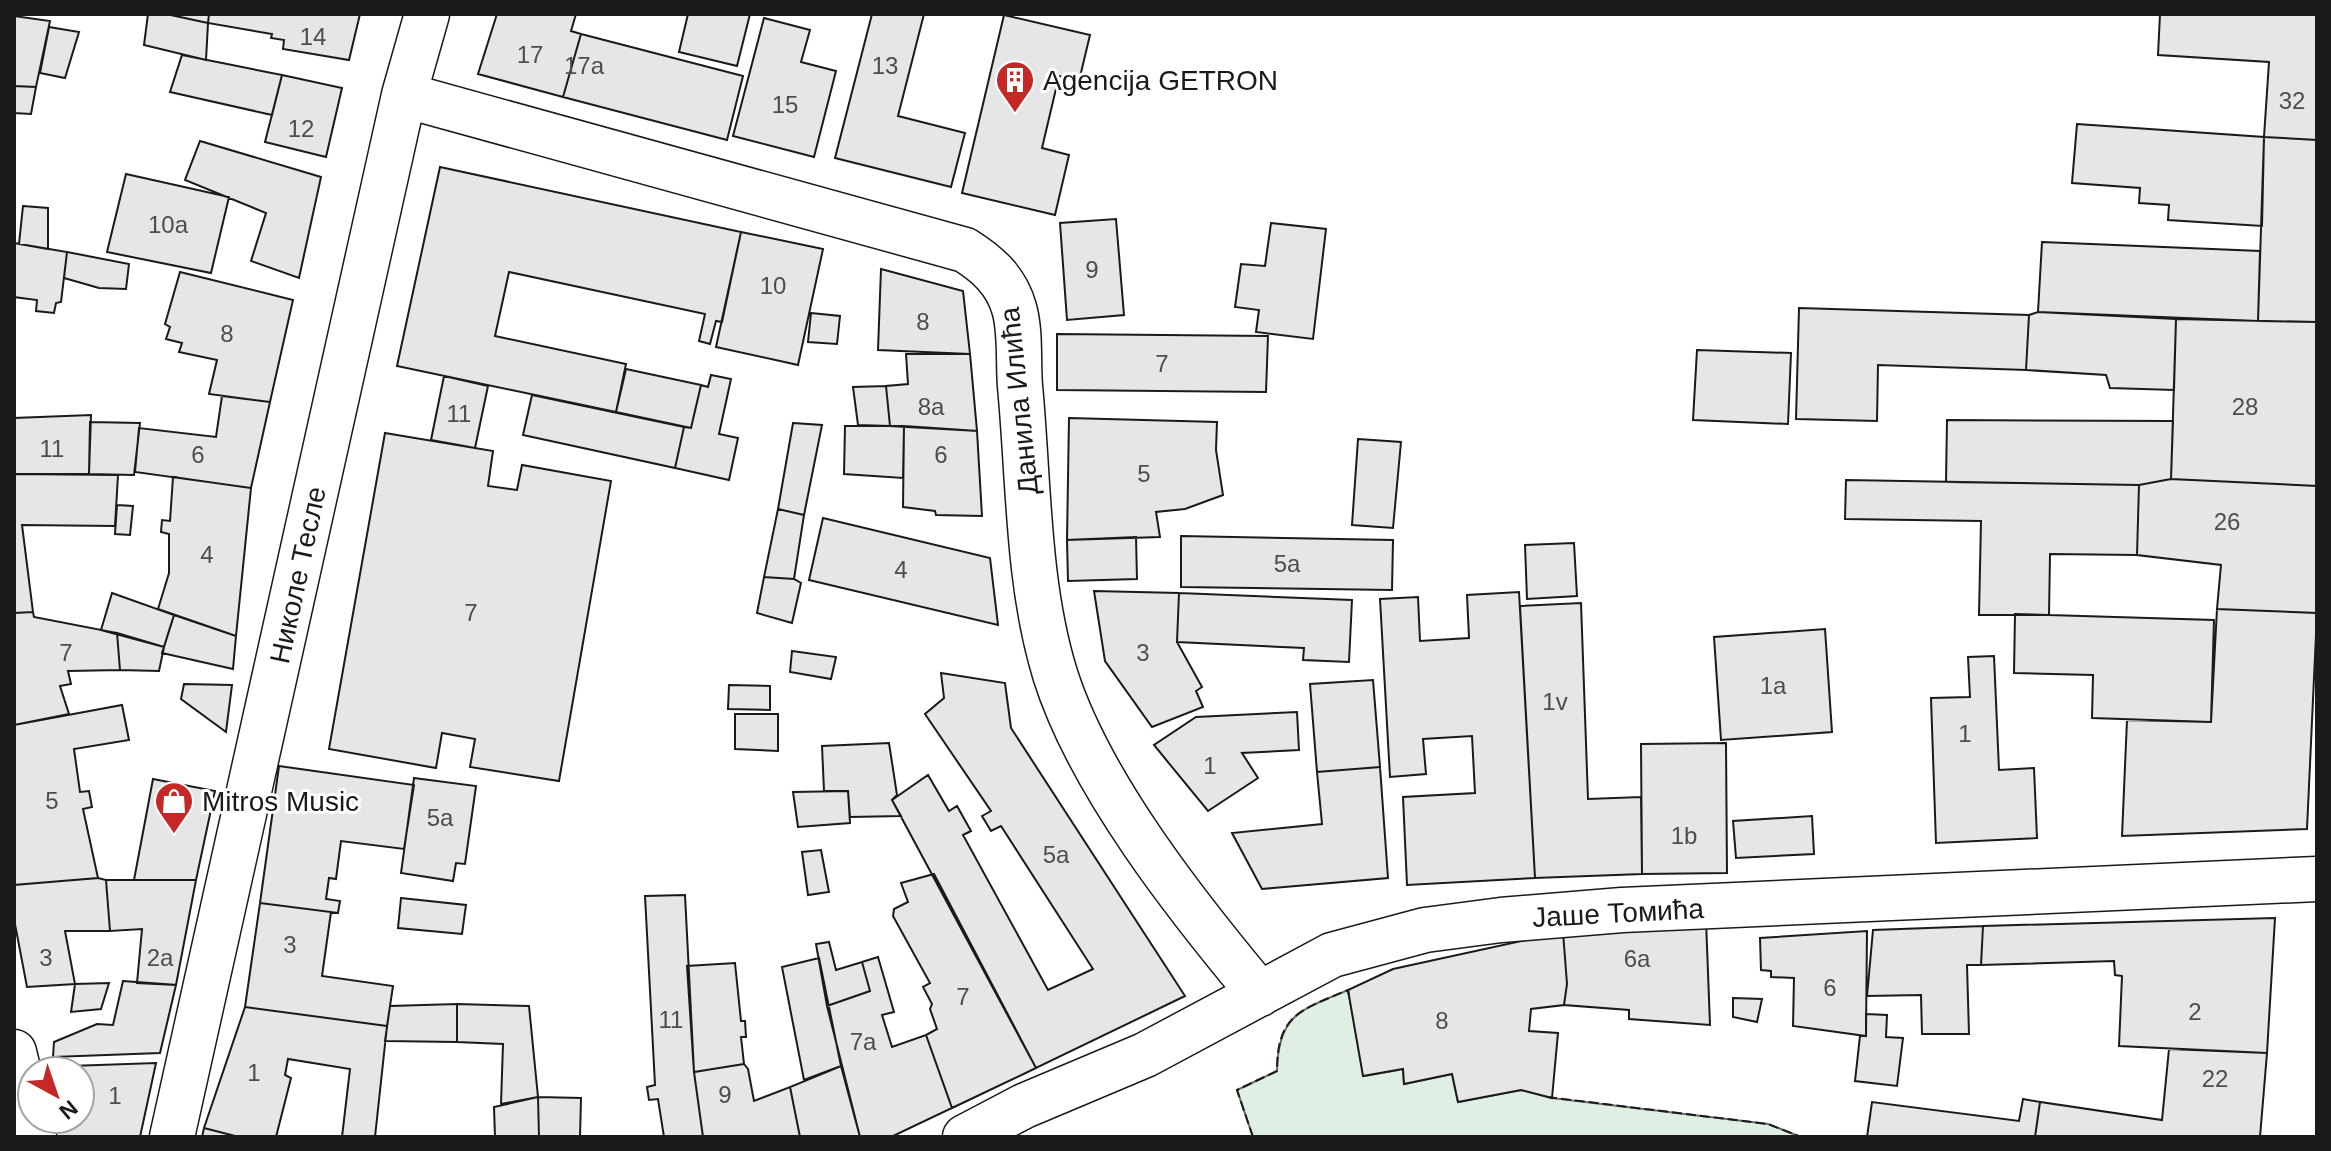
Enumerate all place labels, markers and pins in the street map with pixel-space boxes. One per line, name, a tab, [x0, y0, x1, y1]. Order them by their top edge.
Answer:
building icon: Agencija GETRON	[994, 59, 1036, 114]
place label: Agencija GETRON	[1043, 65, 1278, 96]
shop icon: Mitros Music	[153, 780, 195, 835]
place label: Mitros Music	[202, 786, 359, 817]

